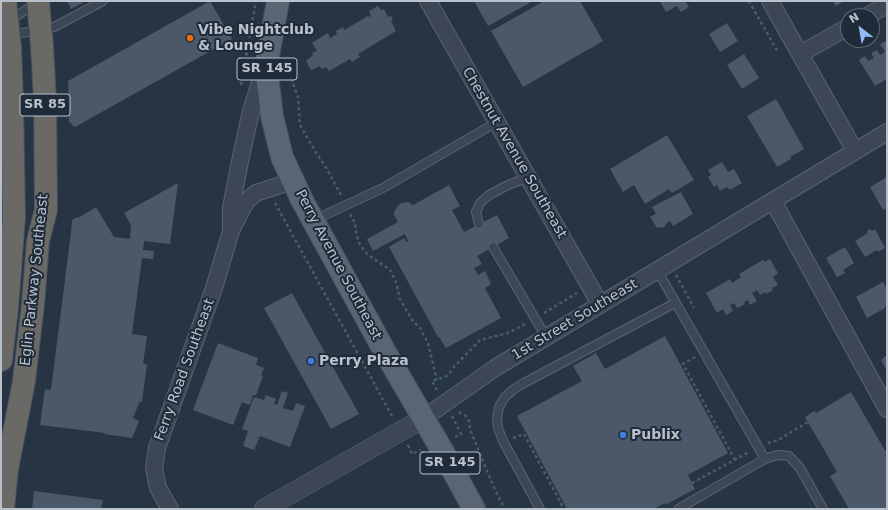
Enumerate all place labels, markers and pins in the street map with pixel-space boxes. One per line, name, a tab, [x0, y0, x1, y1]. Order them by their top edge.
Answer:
place label: Vibe Nightclub & Lounge	[198, 22, 314, 54]
marker: Vibe Nightclub & Lounge	[185, 33, 195, 43]
place label: Perry Plaza	[319, 353, 409, 369]
marker: Perry Plaza	[306, 356, 316, 366]
place label: Publix	[631, 427, 680, 443]
marker: Publix	[618, 430, 628, 440]

